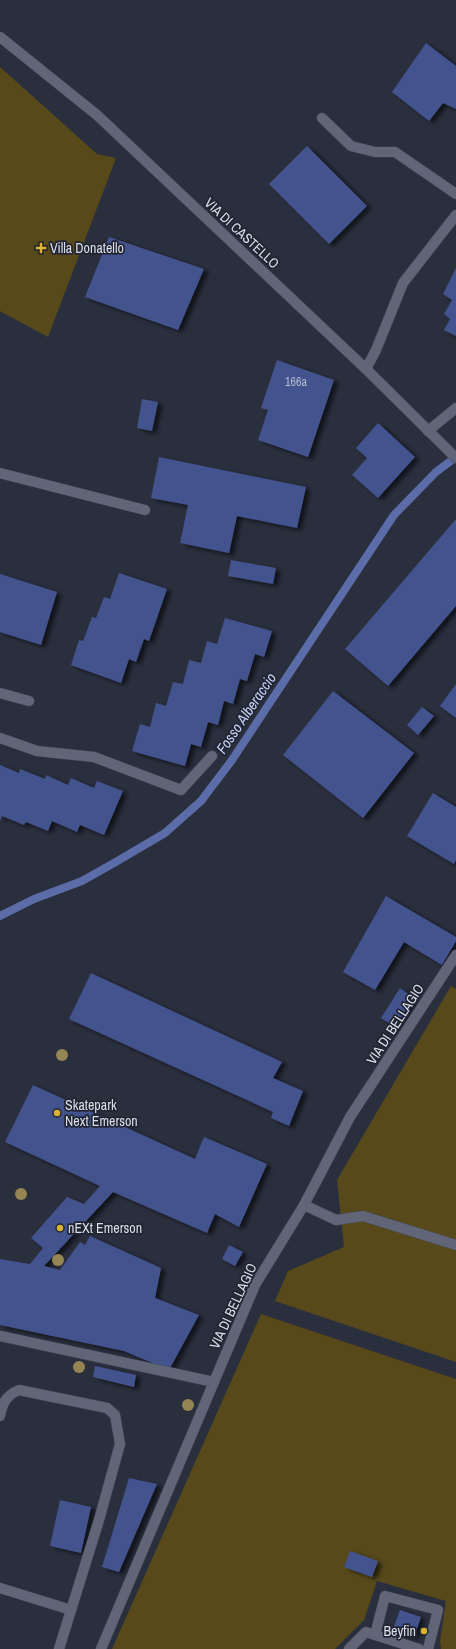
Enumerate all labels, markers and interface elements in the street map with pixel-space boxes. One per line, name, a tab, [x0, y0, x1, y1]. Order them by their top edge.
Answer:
street label: VIA DI CASTELLO	[201, 194, 283, 272]
place label: Villa Donatello	[50, 239, 124, 257]
marker: Villa Donatello	[35, 242, 47, 254]
house number: 166a	[285, 374, 307, 390]
water label: Fosso Alberaccio	[211, 668, 281, 758]
street label: VIA DI BELLAGIO	[362, 980, 428, 1068]
place label: Skatepark Next Emerson	[65, 1096, 138, 1130]
marker: Skatepark Next Emerson	[52, 1108, 62, 1118]
place label: nEXt Emerson	[68, 1219, 142, 1237]
marker: nEXt Emerson	[55, 1223, 65, 1233]
street label: VIA DI BELLAGIO	[205, 1260, 261, 1352]
place label: Beyfin	[383, 1622, 416, 1640]
marker: Beyfin	[419, 1626, 429, 1636]

